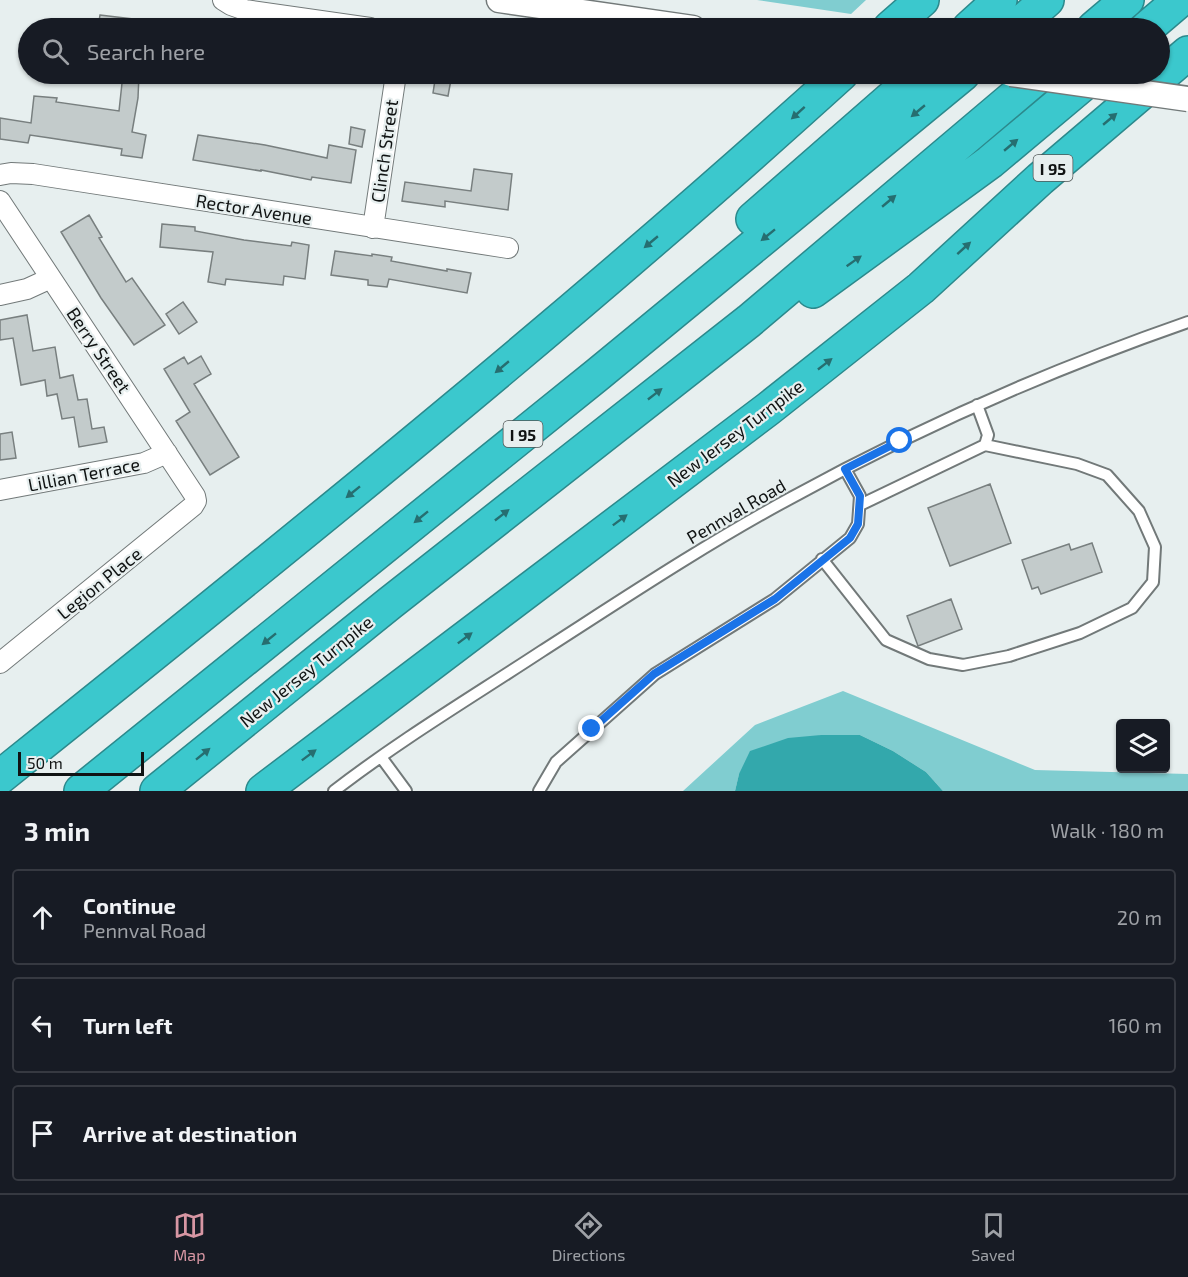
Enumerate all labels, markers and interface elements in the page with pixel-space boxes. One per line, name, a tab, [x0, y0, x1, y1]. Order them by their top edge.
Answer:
search box	[18, 18, 1170, 84]
icon: search	[39, 35, 72, 68]
text: Search here	[87, 38, 205, 64]
street label: Clinch Street	[366, 98, 402, 204]
one-way arrow	[911, 104, 926, 117]
one-way arrow	[790, 106, 805, 120]
one-way arrow	[1102, 113, 1117, 126]
one-way arrow	[1003, 139, 1018, 152]
road number: I 95	[1034, 155, 1072, 181]
street label: Rector Avenue	[194, 189, 314, 229]
one-way arrow	[881, 195, 896, 208]
one-way arrow	[760, 229, 775, 241]
one-way arrow	[643, 235, 659, 248]
one-way arrow	[956, 242, 971, 255]
one-way arrow	[846, 256, 862, 267]
street label: Berry Street	[62, 303, 136, 397]
one-way arrow	[818, 358, 833, 370]
one-way arrow	[494, 361, 510, 374]
street label: New Jersey Turnpike	[662, 374, 808, 492]
one-way arrow	[648, 389, 663, 401]
road number: I 95	[504, 421, 542, 447]
route start	[886, 427, 912, 453]
street label: Lillian Terrace	[26, 452, 142, 496]
street label: Pennval Road	[683, 474, 789, 548]
one-way arrow	[345, 486, 360, 498]
one-way arrow	[494, 509, 510, 522]
one-way arrow	[413, 511, 428, 523]
one-way arrow	[613, 515, 628, 527]
street label: Legion Place	[52, 542, 146, 624]
street label: New Jersey Turnpike	[235, 610, 377, 732]
one-way arrow	[456, 632, 472, 644]
one-way arrow	[261, 633, 276, 645]
route end	[578, 715, 604, 741]
map controls	[1116, 719, 1170, 773]
button: layers	[1116, 719, 1170, 773]
scale bar	[18, 749, 144, 776]
one-way arrow	[195, 749, 210, 761]
one-way arrow	[302, 750, 317, 762]
text: 50 m	[27, 753, 63, 772]
text: 3 min	[24, 815, 90, 846]
text: Walk · 180 m	[1051, 818, 1164, 842]
text: Continue	[83, 892, 176, 918]
icon: ahead	[26, 901, 59, 934]
text: 20 m	[1117, 905, 1162, 929]
text: Pennval Road	[83, 918, 206, 942]
icon: left	[26, 1009, 59, 1042]
text: Turn left	[83, 1012, 172, 1038]
text: 160 m	[1109, 1013, 1162, 1037]
icon: arrive	[26, 1117, 59, 1150]
text: Arrive at destination	[83, 1120, 297, 1146]
tab: Map	[173, 1209, 206, 1264]
tab: Directions	[552, 1209, 625, 1264]
tab: Saved	[971, 1209, 1015, 1264]

